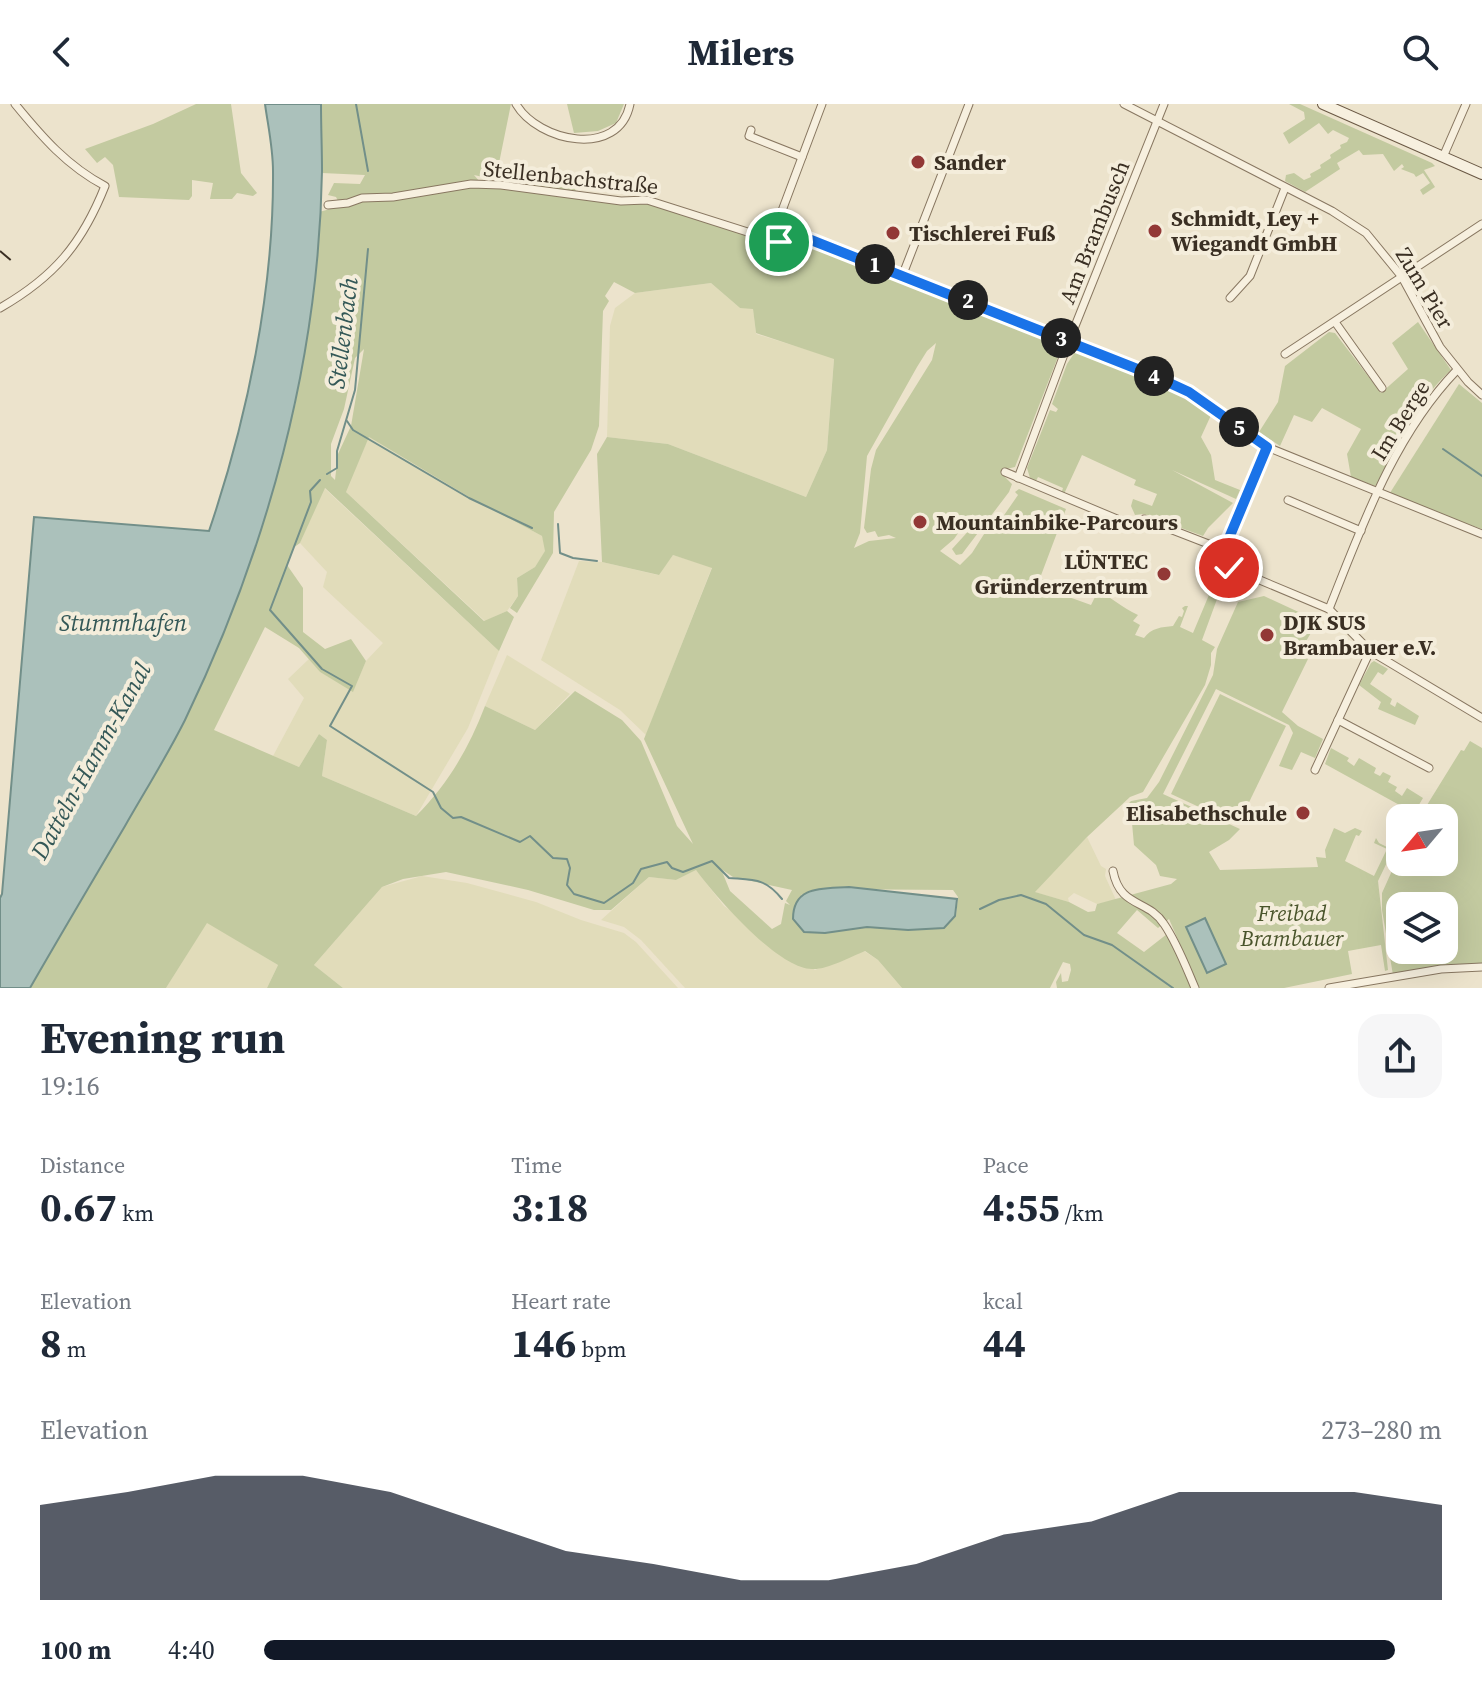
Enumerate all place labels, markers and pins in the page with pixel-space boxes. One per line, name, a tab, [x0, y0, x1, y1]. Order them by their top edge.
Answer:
place label: Sander	[934, 147, 1007, 177]
marker: Sander	[909, 153, 927, 171]
place label: Schmidt, Ley + Wiegandt GmbH	[1171, 203, 1337, 258]
pin	[745, 208, 813, 276]
place label: Tischlerei Fuß	[909, 218, 1056, 248]
marker: Schmidt, Ley + Wiegandt GmbH	[1146, 222, 1164, 240]
marker: Tischlerei Fuß	[884, 224, 902, 242]
pin: 1	[855, 244, 895, 284]
pin: 2	[948, 280, 988, 320]
pin: 3	[1041, 318, 1081, 358]
pin: 4	[1134, 356, 1174, 396]
pin: 5	[1219, 407, 1259, 447]
place label: Mountainbike-Parcours	[936, 507, 1178, 537]
marker: Mountainbike-Parcours	[911, 513, 929, 531]
pin	[1195, 534, 1263, 602]
place label: LÜNTEC Gründerzentrum	[975, 546, 1148, 601]
marker: LÜNTEC Gründerzentrum	[1155, 565, 1173, 583]
place label: DJK SUS Brambauer e.V.	[1283, 607, 1436, 662]
marker: DJK SUS Brambauer e.V.	[1258, 626, 1276, 644]
place label: Elisabethschule	[1126, 798, 1287, 828]
marker: Elisabethschule	[1294, 804, 1312, 822]

